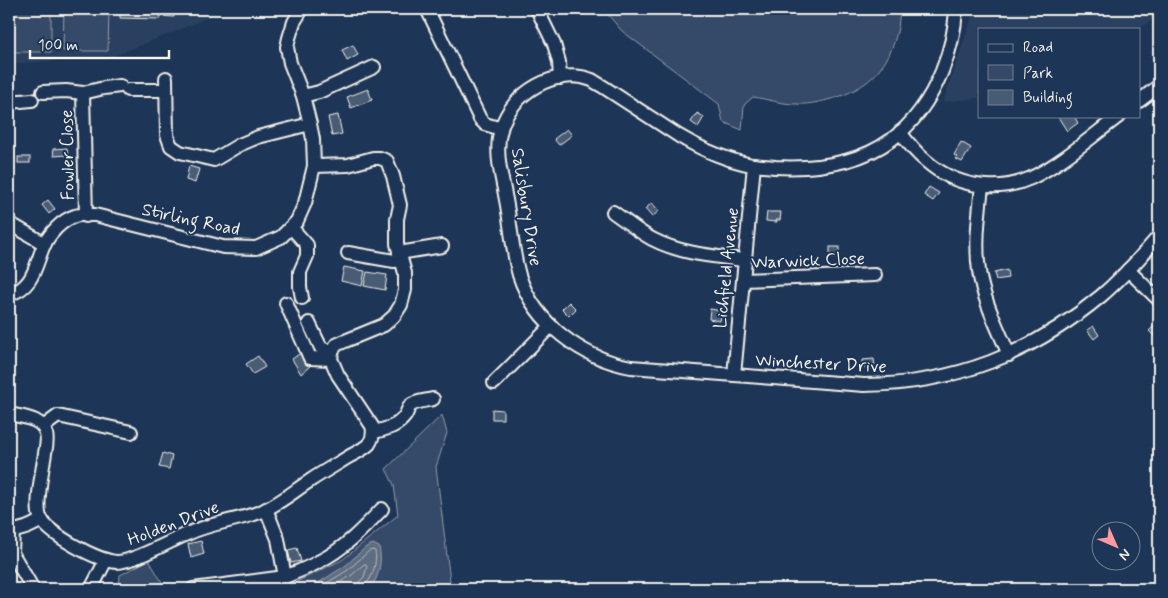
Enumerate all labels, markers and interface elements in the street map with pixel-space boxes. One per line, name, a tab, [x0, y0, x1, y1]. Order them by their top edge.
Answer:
scale bar	[30, 28, 169, 60]
legend	[978, 28, 1140, 118]
text: 100 m	[38, 36, 78, 56]
text: Road	[1023, 38, 1053, 58]
text: Park	[1023, 64, 1053, 84]
text: Building	[1023, 88, 1073, 109]
street label: Fowler Close	[55, 109, 81, 201]
street label: Salisbury Drive	[505, 146, 547, 268]
street label: Stirling Road	[139, 198, 242, 244]
street label: Lichfield Avenue	[709, 206, 745, 330]
street label: Warwick Close	[751, 247, 865, 275]
street label: Winchester Drive	[755, 349, 887, 379]
street label: Holden Drive	[124, 495, 223, 552]
north arrow	[1090, 520, 1140, 570]
text: N	[1115, 545, 1134, 564]

